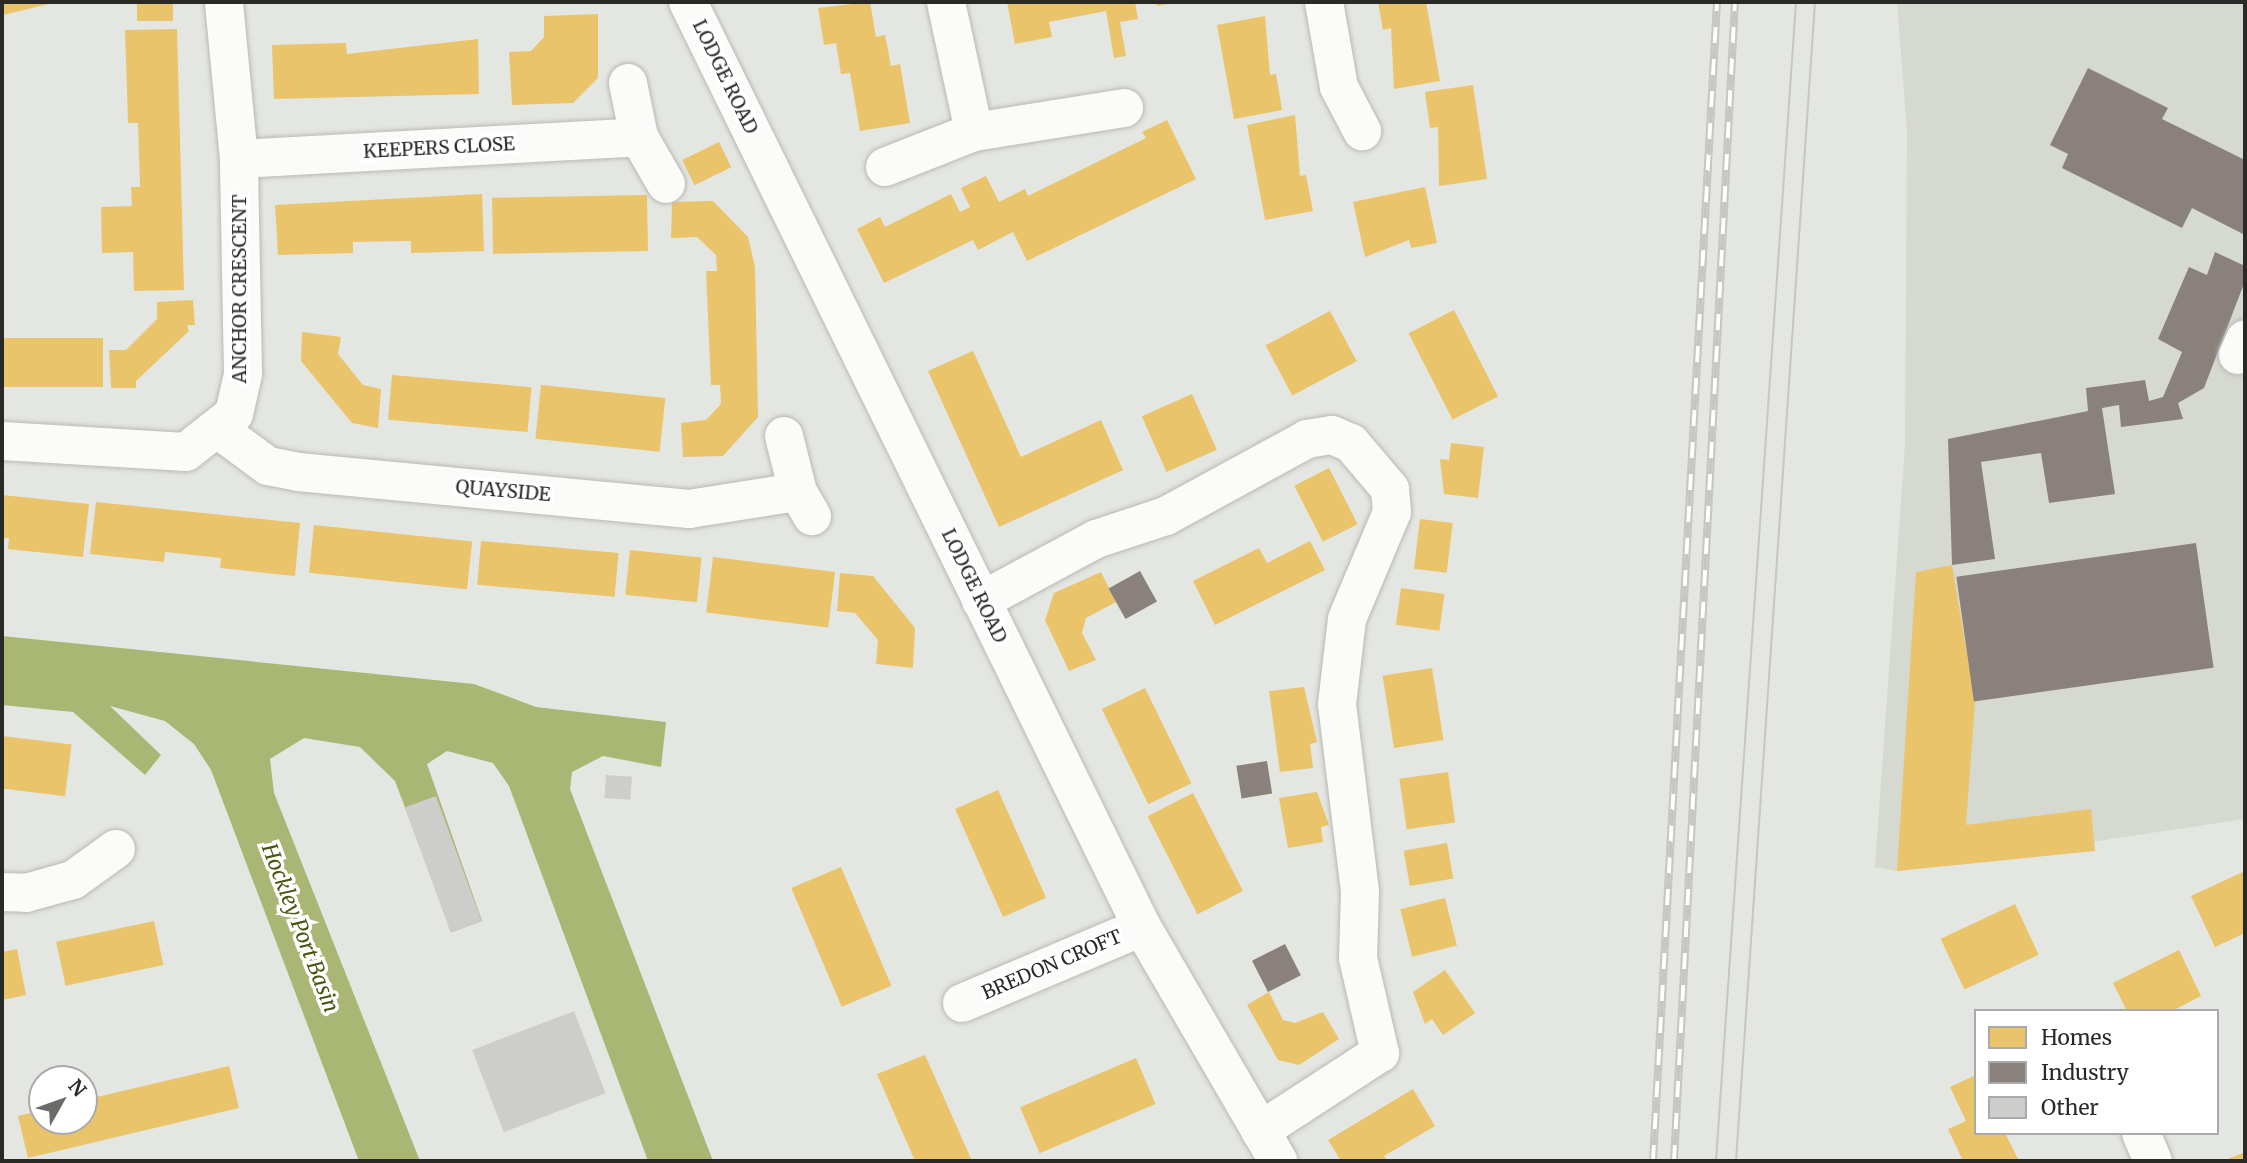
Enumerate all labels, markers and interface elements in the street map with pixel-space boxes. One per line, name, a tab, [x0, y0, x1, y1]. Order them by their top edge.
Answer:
street label: LODGE ROAD	[687, 16, 763, 138]
street label: KEEPERS CLOSE	[363, 133, 515, 163]
street label: ANCHOR CRESCENT	[229, 195, 251, 383]
street label: QUAYSIDE	[455, 475, 551, 507]
street label: LODGE ROAD	[936, 525, 1012, 647]
water label: Hockley Port Basin	[256, 840, 344, 1016]
street label: BREDON CROFT	[979, 925, 1125, 1005]
legend	[1974, 1009, 2219, 1135]
text: Homes	[2041, 1024, 2112, 1051]
text: Industry	[2041, 1059, 2129, 1086]
north arrow	[28, 1065, 98, 1135]
text: N	[64, 1074, 92, 1101]
text: Other	[2041, 1094, 2099, 1121]

